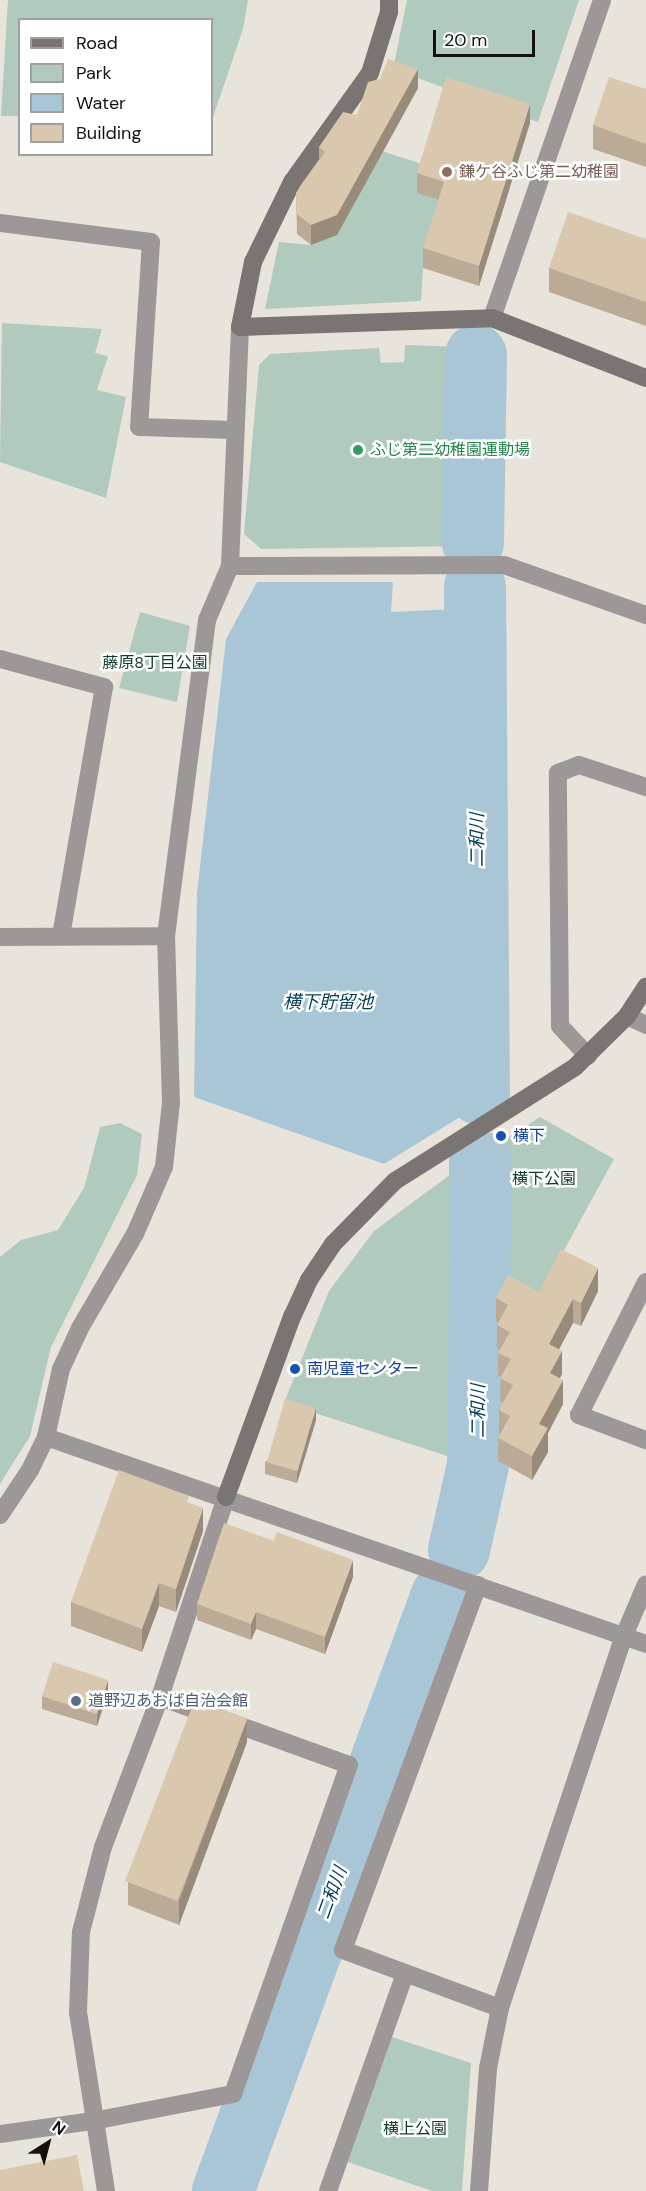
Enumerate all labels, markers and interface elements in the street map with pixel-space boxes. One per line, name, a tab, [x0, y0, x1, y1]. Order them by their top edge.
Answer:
legend	[18, 18, 213, 156]
scale bar	[436, 18, 538, 56]
text: 20 m	[444, 28, 487, 52]
text: Road	[76, 31, 118, 55]
text: Park	[76, 61, 112, 85]
text: Water	[76, 91, 126, 115]
text: Building	[76, 121, 141, 145]
place label: 鎌ケ谷ふじ第二幼稚園	[459, 162, 619, 182]
marker: 鎌ケ谷ふじ第二幼稚園	[440, 165, 454, 179]
place label: ふじ第二幼稚園運動場	[370, 440, 530, 460]
marker: ふじ第二幼稚園運動場	[351, 443, 365, 457]
park label: 藤原8丁目公園	[102, 653, 208, 673]
water label: 二和川	[466, 813, 488, 867]
water label: 横下貯留池	[283, 991, 373, 1013]
place label: 横下	[513, 1126, 545, 1146]
marker: 横下	[494, 1129, 508, 1143]
park label: 横下公園	[512, 1169, 576, 1189]
place label: 南児童センター	[307, 1359, 419, 1379]
marker: 南児童センター	[288, 1362, 302, 1376]
water label: 二和川	[467, 1384, 489, 1438]
place label: 道野辺あおば自治会館	[88, 1691, 248, 1711]
marker: 道野辺あおば自治会館	[69, 1694, 83, 1708]
water label: 二和川	[313, 1864, 351, 1922]
north arrow	[18, 2113, 78, 2173]
text: N	[48, 2116, 70, 2140]
park label: 横上公園	[383, 2119, 447, 2139]

